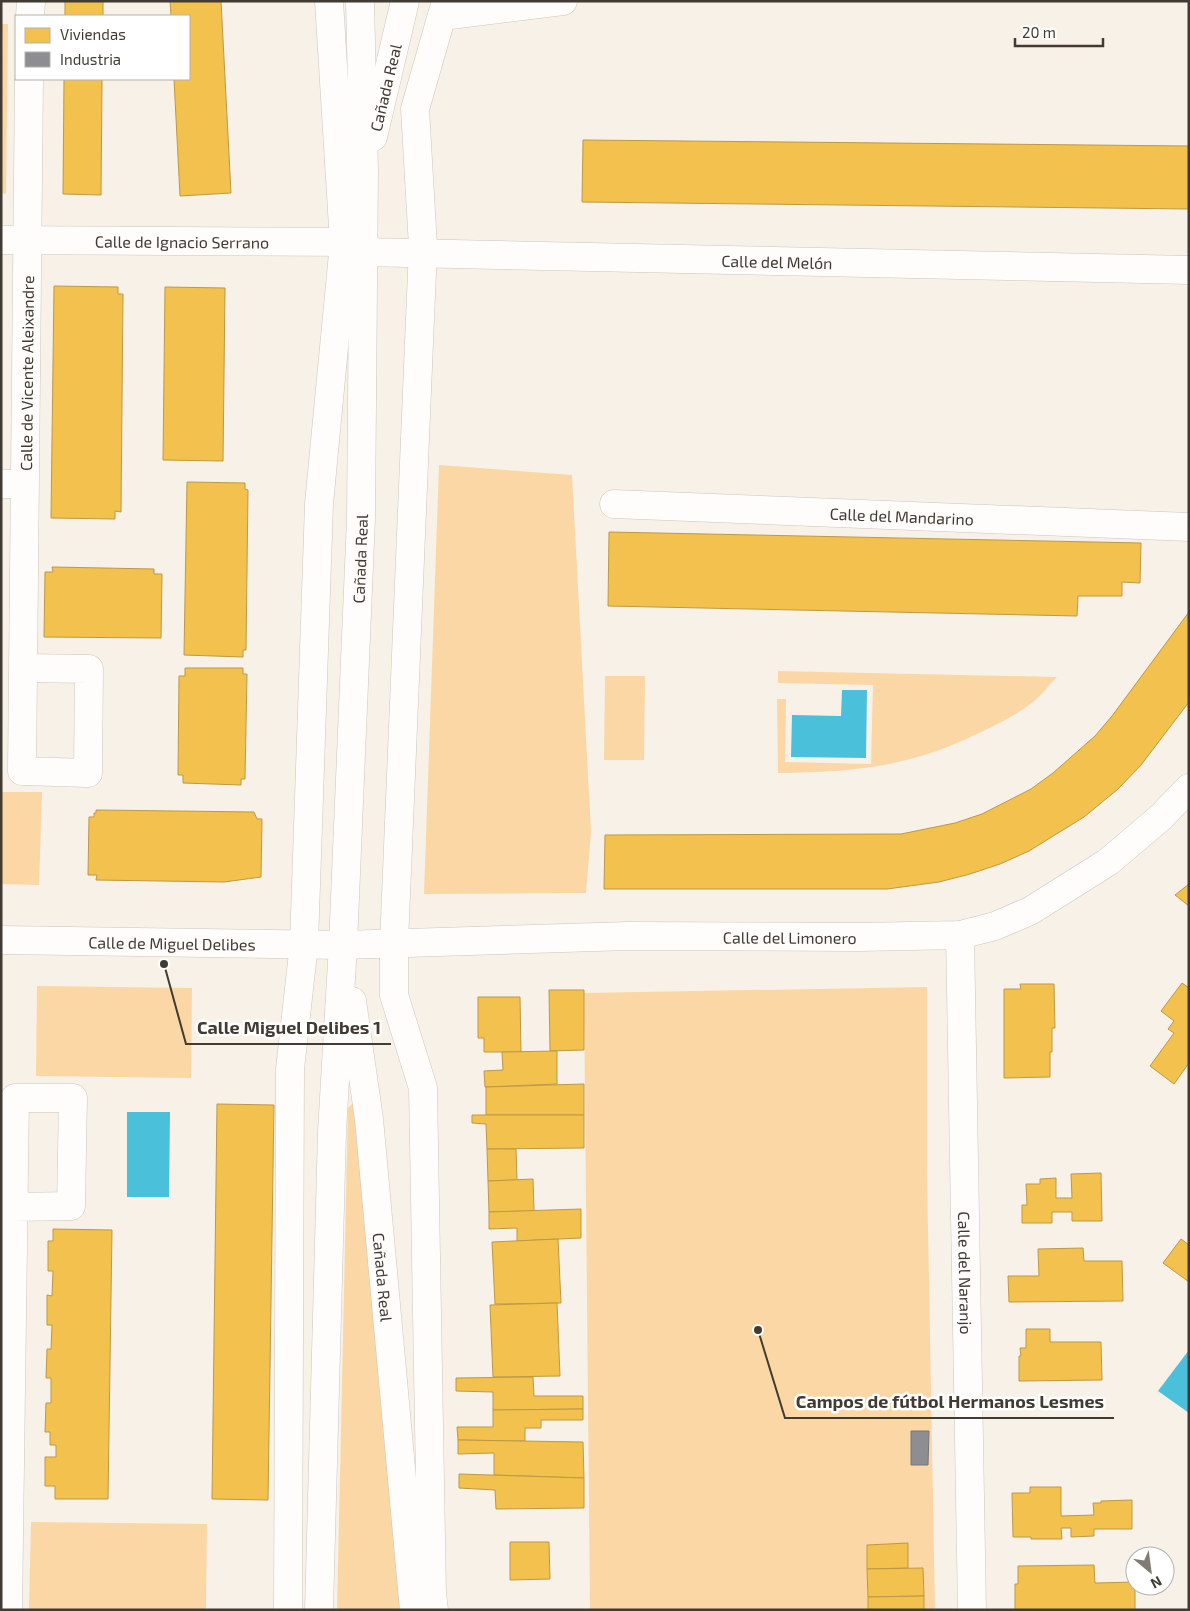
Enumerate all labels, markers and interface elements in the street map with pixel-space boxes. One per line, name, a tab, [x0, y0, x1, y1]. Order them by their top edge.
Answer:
legend	[15, 15, 190, 80]
scale bar	[1015, 15, 1102, 47]
text: 20 m	[1022, 23, 1056, 41]
text: Viviendas	[60, 25, 126, 43]
street label: Cañada Real	[365, 41, 404, 133]
text: Industria	[60, 50, 121, 68]
street label: Calle de Ignacio Serrano	[95, 231, 269, 251]
street label: Calle del Melón	[721, 250, 833, 272]
street label: Calle de Vicente Aleixandre	[16, 275, 37, 471]
street label: Calle del Mandarino	[829, 503, 974, 528]
street label: Cañada Real	[348, 514, 371, 604]
street label: Calle del Limonero	[723, 927, 857, 946]
street label: Calle de Miguel Delibes	[88, 932, 256, 953]
callout: Calle Miguel Delibes 1	[186, 1011, 391, 1044]
text: Calle Miguel Delibes 1	[197, 1016, 381, 1038]
street label: Calle del Naranjo	[955, 1211, 977, 1335]
street label: Cañada Real	[370, 1232, 397, 1323]
callout: Campos de fútbol Hermanos Lesmes	[785, 1385, 1114, 1418]
text: Campos de fútbol Hermanos Lesmes	[796, 1390, 1104, 1412]
north arrow	[1125, 1546, 1175, 1596]
text: N	[1148, 1573, 1165, 1593]

